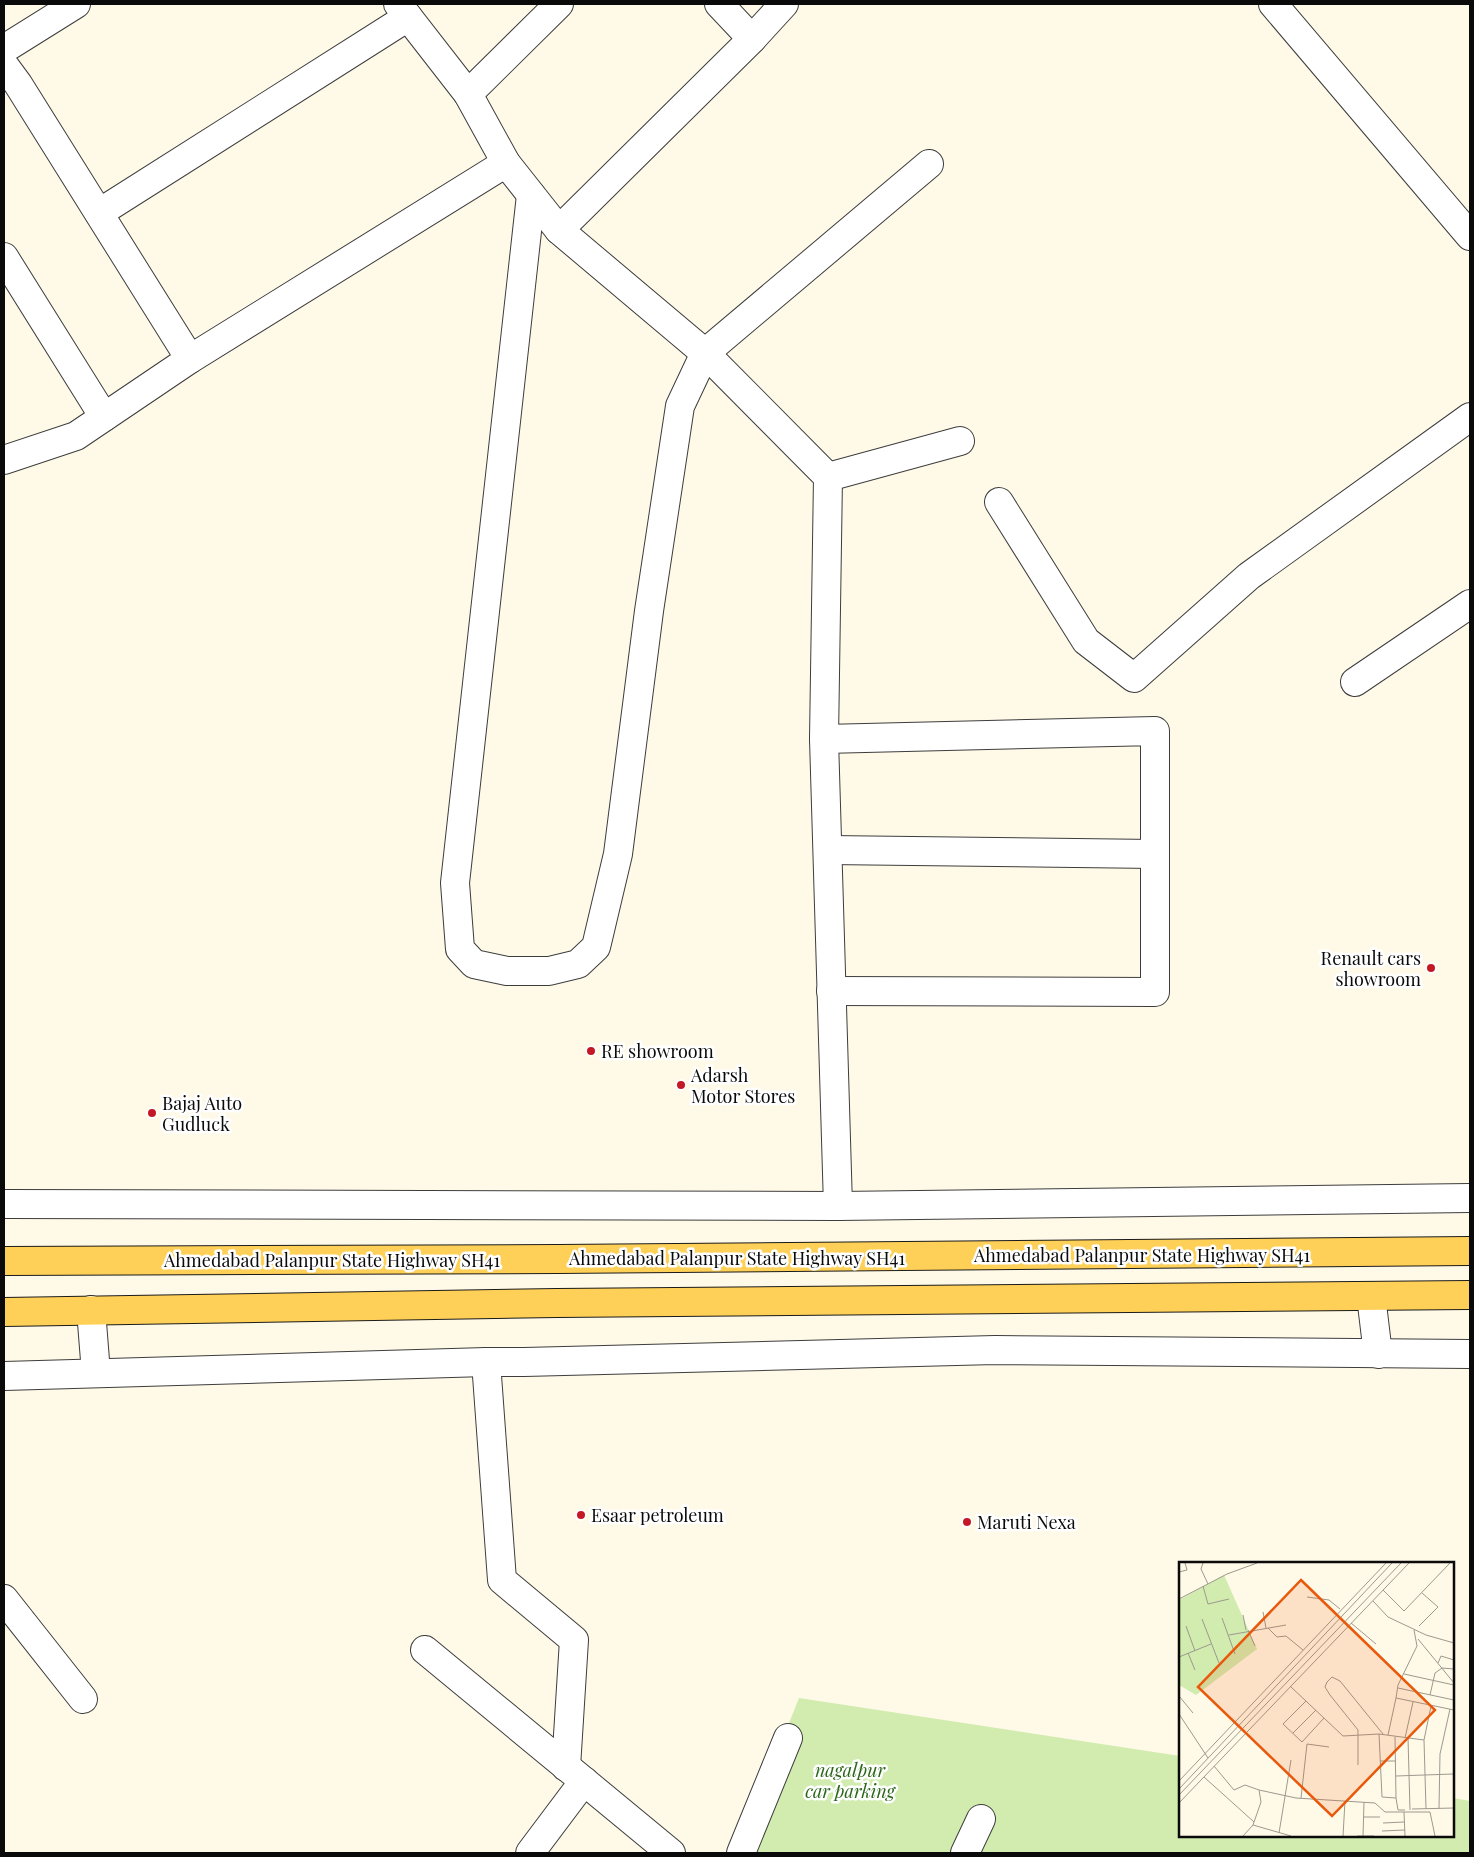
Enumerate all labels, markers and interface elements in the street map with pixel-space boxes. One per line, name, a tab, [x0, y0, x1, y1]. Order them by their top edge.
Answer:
place label: Renault cars showroom	[1321, 946, 1421, 991]
marker: Renault cars showroom	[1425, 962, 1437, 974]
place label: RE showroom	[601, 1039, 714, 1063]
marker: RE showroom	[585, 1045, 597, 1057]
place label: Adarsh Motor Stores	[690, 1063, 795, 1108]
marker: Adarsh Motor Stores	[675, 1079, 687, 1091]
place label: Bajaj Auto Gudluck	[162, 1091, 242, 1136]
marker: Bajaj Auto Gudluck	[146, 1107, 158, 1119]
street label: Ahmedabad Palanpur State Highway SH41	[973, 1243, 1310, 1267]
street label: Ahmedabad Palanpur State Highway SH41	[568, 1246, 905, 1270]
street label: Ahmedabad Palanpur State Highway SH41	[163, 1248, 500, 1272]
place label: Esaar petroleum	[591, 1503, 724, 1527]
marker: Esaar petroleum	[575, 1509, 587, 1521]
place label: Maruti Nexa	[977, 1510, 1076, 1534]
marker: Maruti Nexa	[961, 1516, 973, 1528]
inset map	[1179, 1562, 1454, 1837]
park label: nagalpur car parking	[805, 1758, 897, 1803]

